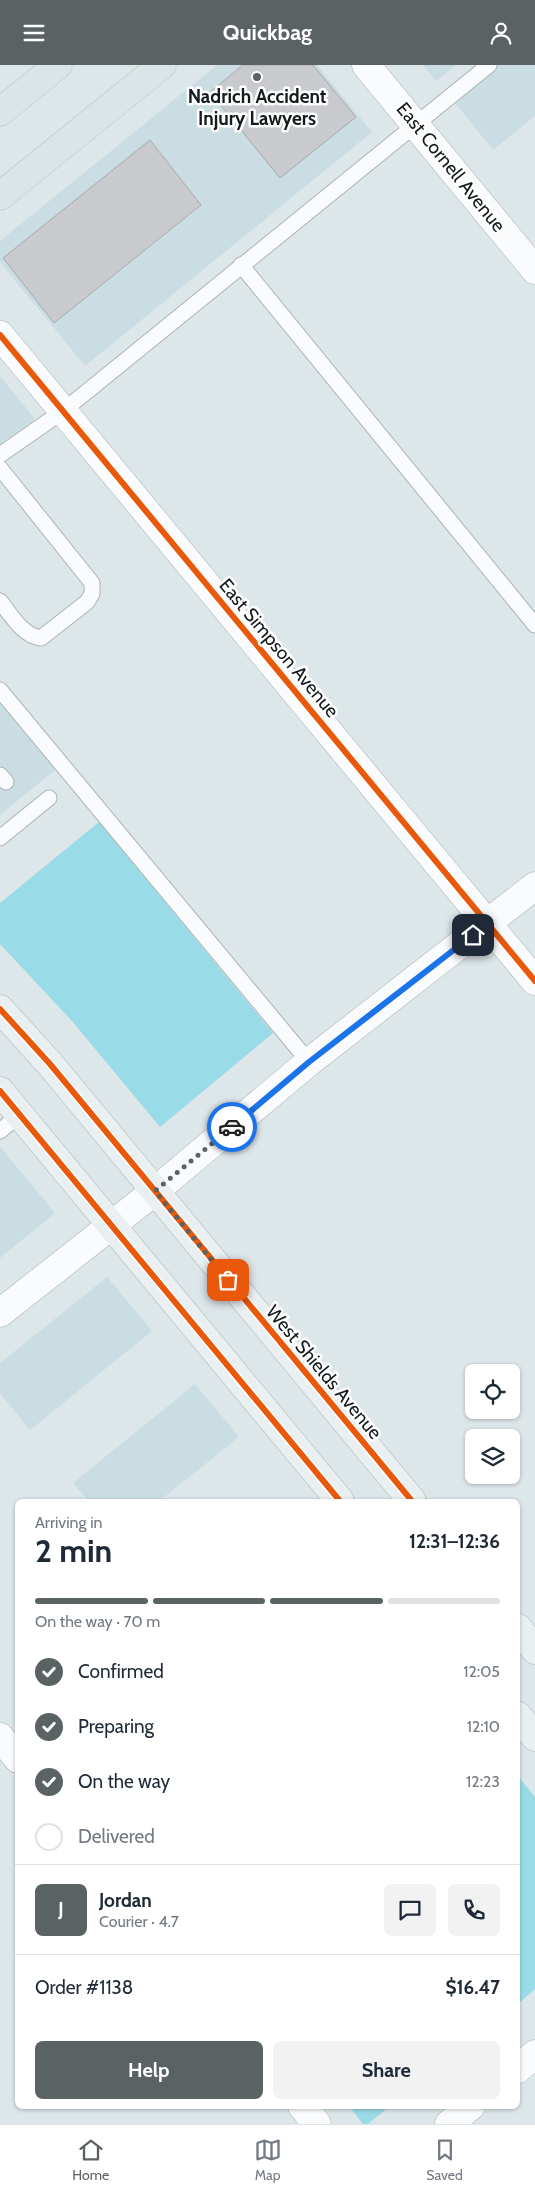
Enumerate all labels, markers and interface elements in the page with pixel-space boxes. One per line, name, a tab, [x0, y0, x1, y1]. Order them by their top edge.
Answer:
icon: menu	[20, 19, 48, 47]
text: Quickbag	[223, 19, 312, 46]
icon: person	[487, 19, 515, 47]
marker: Nadrich Accident Injury Lawyers	[251, 71, 263, 83]
place label: Nadrich Accident Injury Lawyers	[188, 85, 327, 130]
street label: East Cornell Avenue	[392, 98, 510, 237]
street label: East Simpson Avenue	[214, 574, 344, 722]
pin	[452, 914, 494, 956]
icon: home	[459, 921, 487, 949]
courier	[207, 1102, 257, 1152]
icon: car	[218, 1113, 246, 1141]
pin	[207, 1259, 249, 1301]
icon: bag	[214, 1266, 242, 1294]
street label: West Shields Avenue	[261, 1300, 387, 1444]
map controls	[465, 1364, 520, 1484]
button: locate	[465, 1364, 520, 1419]
button: layers	[465, 1429, 520, 1484]
text: Arriving in	[35, 1513, 102, 1532]
text: 12:31–12:36	[409, 1530, 500, 1553]
text: 2 min	[35, 1531, 112, 1570]
text: On the way · 70 m	[35, 1612, 160, 1631]
icon: check	[35, 1658, 63, 1686]
text: Confirmed	[78, 1660, 164, 1683]
text: 12:05	[463, 1662, 500, 1681]
icon: check	[35, 1713, 63, 1741]
text: Preparing	[78, 1715, 154, 1738]
text: 12:10	[467, 1717, 500, 1736]
icon: check	[35, 1768, 63, 1796]
text: On the way	[78, 1770, 170, 1793]
text: 12:23	[466, 1772, 500, 1791]
text: Delivered	[78, 1825, 155, 1848]
button: chat	[384, 1884, 436, 1936]
button: phone	[448, 1884, 500, 1936]
text: Jordan	[99, 1889, 152, 1912]
text: J	[58, 1898, 64, 1921]
text: Courier · 4.7	[99, 1912, 179, 1931]
text: Order #1138	[35, 1976, 133, 1999]
text: $16.47	[446, 1976, 500, 1999]
button: Help	[35, 2041, 263, 2099]
button: Share	[273, 2041, 500, 2099]
tab: Home	[72, 2136, 109, 2184]
tab: Map	[254, 2136, 282, 2184]
tab: Saved	[426, 2136, 463, 2184]

